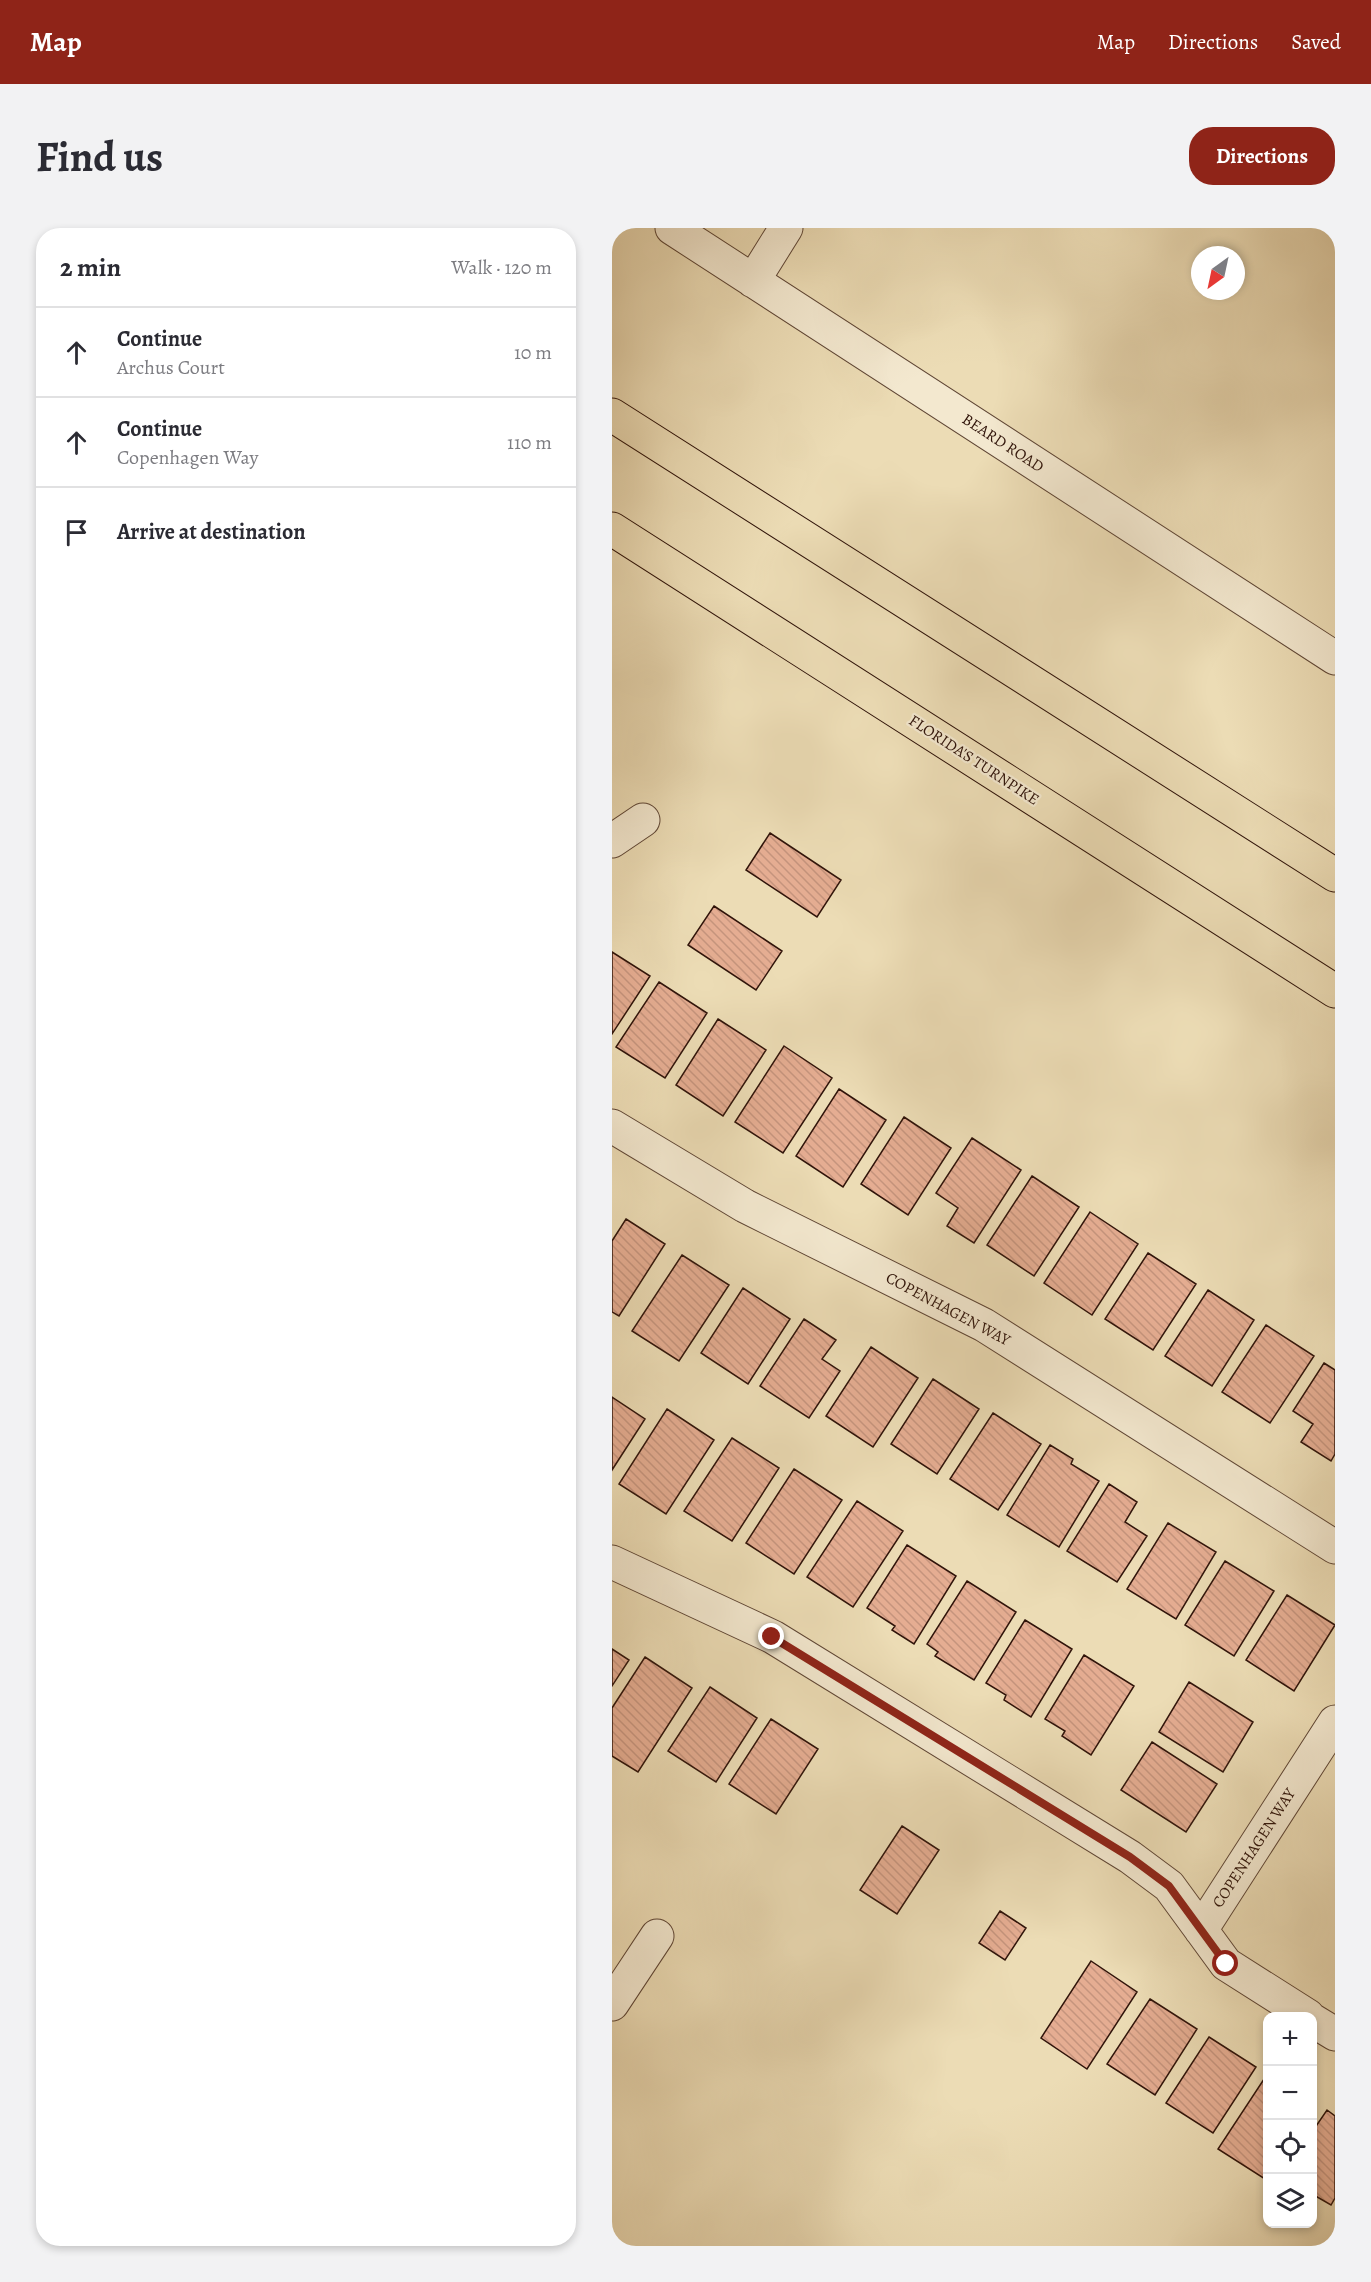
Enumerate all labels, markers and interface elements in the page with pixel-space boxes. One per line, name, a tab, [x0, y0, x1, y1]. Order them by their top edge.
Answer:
text: Map	[30, 23, 82, 61]
text: Map	[1097, 28, 1135, 56]
text: Directions	[1168, 28, 1258, 56]
text: Saved	[1291, 28, 1341, 56]
button: Directions	[1189, 127, 1335, 185]
text: Find us	[36, 128, 163, 185]
north arrow	[1191, 246, 1245, 300]
text: 2 min	[60, 250, 121, 285]
text: Walk · 120 m	[451, 254, 552, 281]
text: Continue	[117, 324, 202, 354]
icon: ahead	[60, 336, 93, 369]
text: 10 m	[514, 339, 552, 366]
text: Archus Court	[117, 354, 225, 381]
street label: BEARD ROAD	[958, 408, 1048, 478]
text: Continue	[117, 414, 202, 444]
icon: ahead	[60, 426, 93, 459]
text: 110 m	[507, 429, 552, 456]
text: Copenhagen Way	[117, 444, 258, 471]
icon: arrive	[60, 516, 93, 549]
text: Arrive at destination	[117, 517, 306, 547]
street label: FLORIDA'S TURNPIKE	[905, 710, 1043, 810]
street label: COPENHAGEN WAY	[882, 1267, 1014, 1351]
route end	[758, 1623, 784, 1649]
street label: COPENHAGEN WAY	[1207, 1784, 1301, 1912]
route start	[1212, 1950, 1238, 1976]
map controls	[1263, 2012, 1317, 2228]
button: +	[1263, 2012, 1317, 2066]
button: −	[1263, 2066, 1317, 2120]
button: locate	[1263, 2120, 1317, 2174]
button: layers	[1263, 2174, 1317, 2228]

